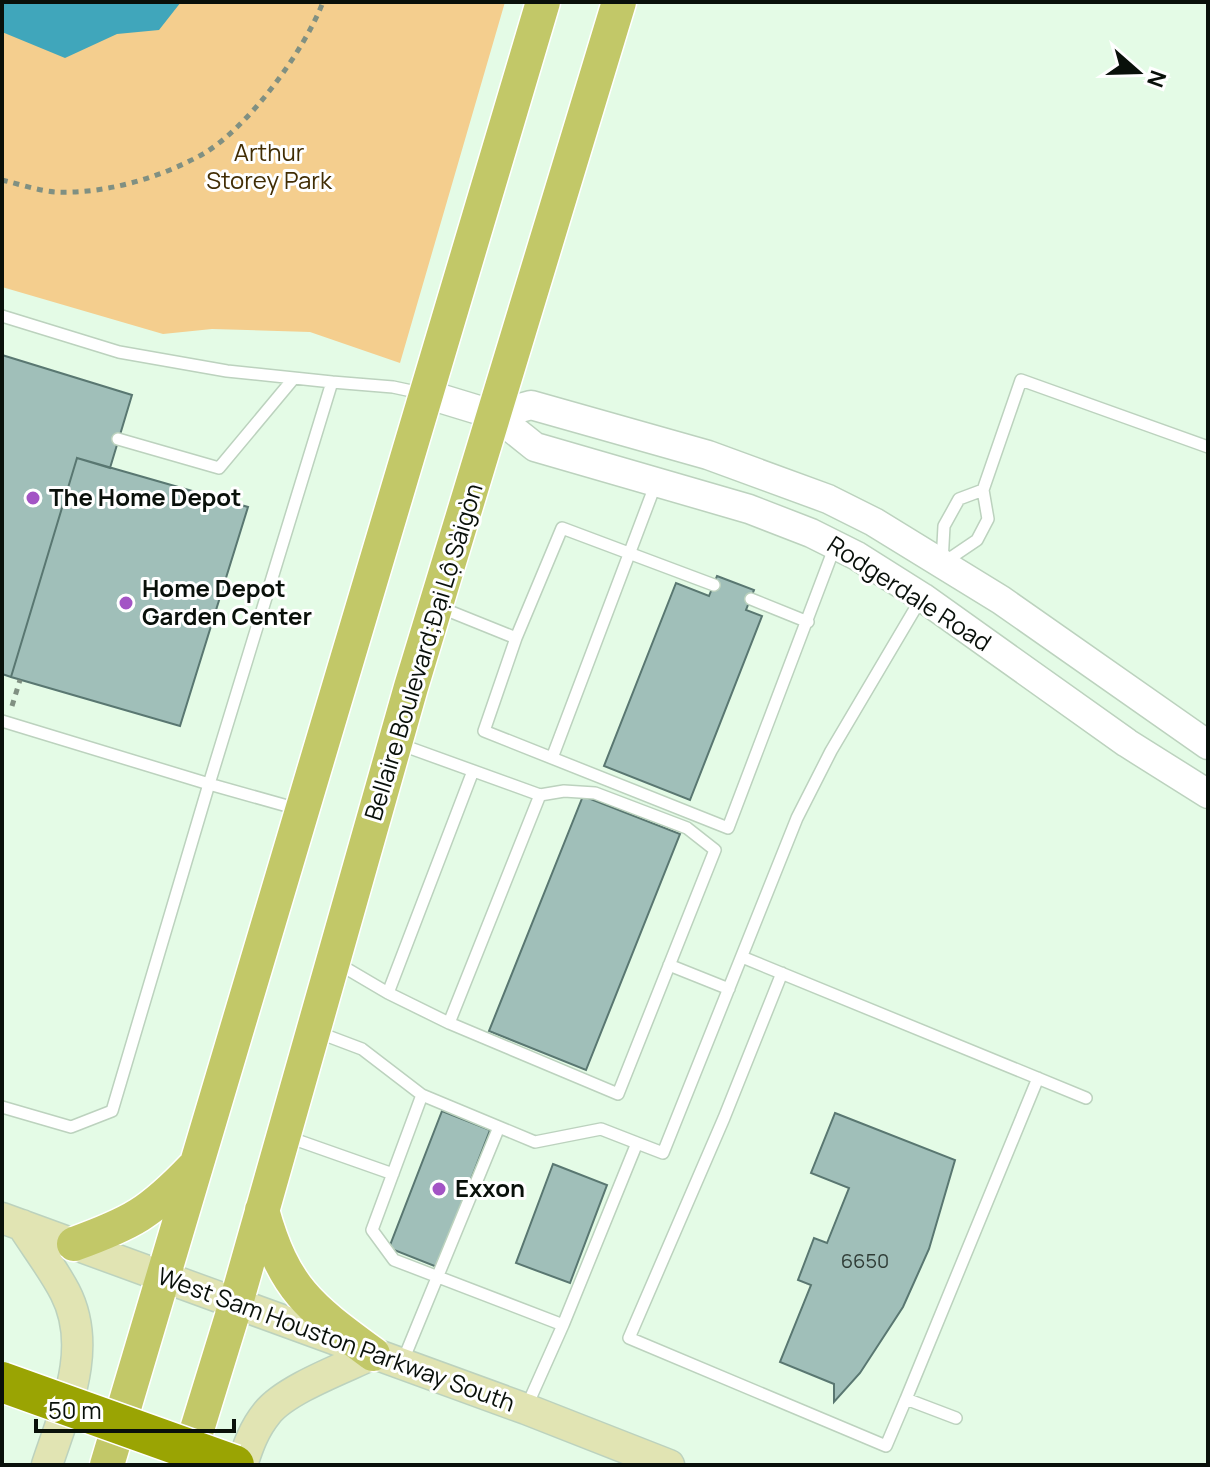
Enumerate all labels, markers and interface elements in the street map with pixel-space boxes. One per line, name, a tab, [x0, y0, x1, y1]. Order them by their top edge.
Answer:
north arrow	[1098, 32, 1178, 112]
text: N	[1140, 66, 1174, 91]
park label: Arthur Storey Park	[206, 135, 333, 196]
street label: Bellaire Boulevard;Đại Lộ Sàigòn	[356, 479, 490, 824]
place label: The Home Depot	[49, 480, 242, 513]
marker: The Home Depot	[24, 489, 42, 507]
street label: Rodgerdale Road	[822, 527, 998, 658]
place label: Home Depot Garden Center	[142, 571, 312, 632]
marker: Home Depot Garden Center	[117, 594, 135, 612]
place label: Exxon	[455, 1171, 525, 1204]
marker: Exxon	[430, 1180, 448, 1198]
house number: 6650	[841, 1247, 889, 1274]
street label: West Sam Houston Parkway South	[153, 1258, 520, 1419]
scale bar	[36, 1383, 234, 1433]
text: 50 m	[48, 1393, 102, 1426]

